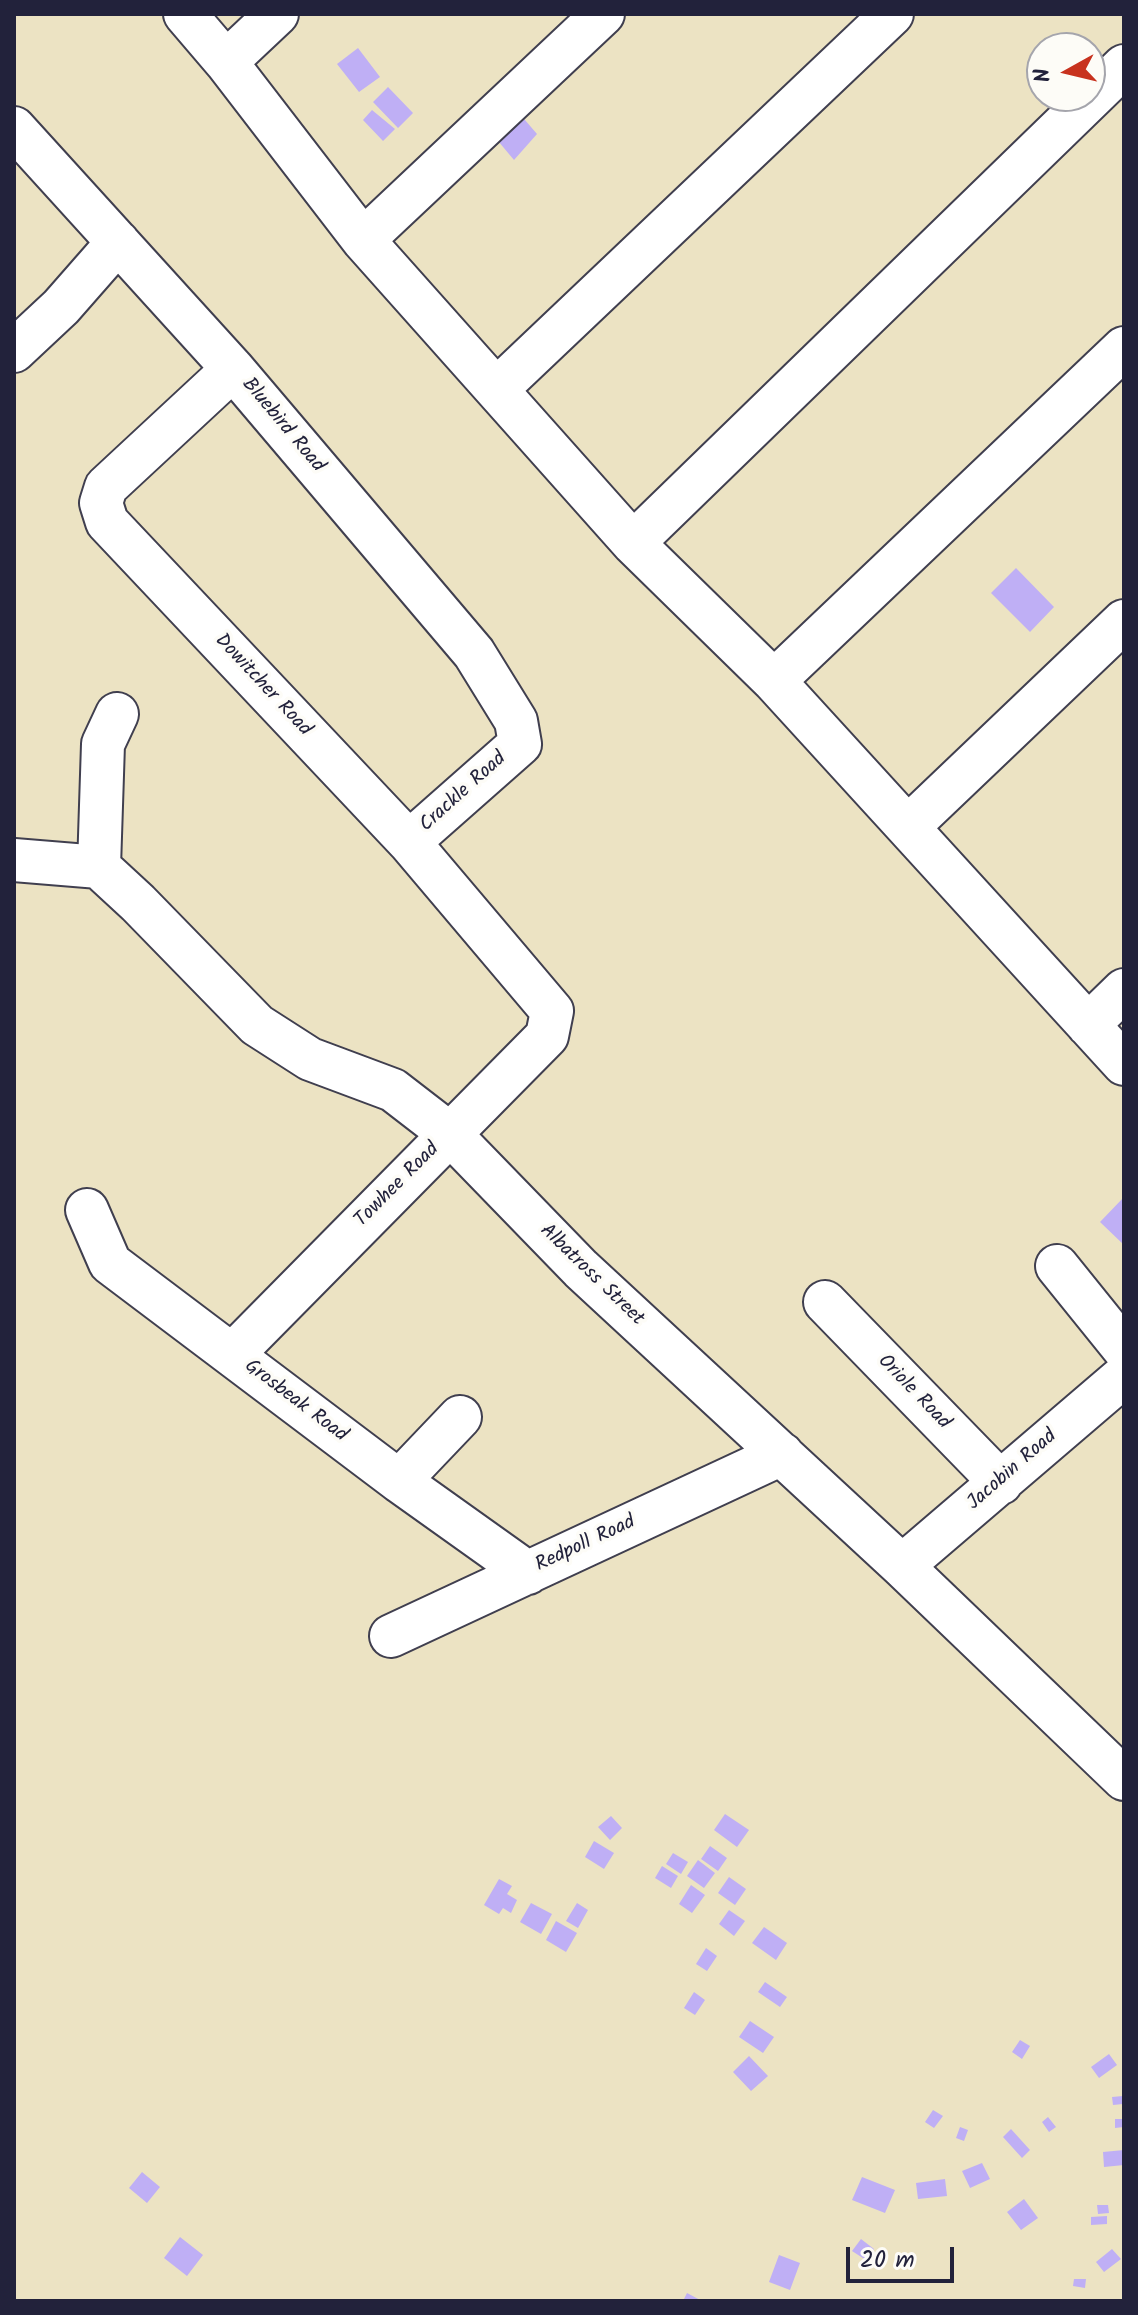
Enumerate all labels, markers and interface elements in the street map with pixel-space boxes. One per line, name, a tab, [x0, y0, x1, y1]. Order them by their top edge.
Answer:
north arrow	[1026, 32, 1106, 112]
text: N	[1025, 66, 1062, 84]
street label: Bluebird Road	[235, 374, 329, 478]
street label: Dowitcher Road	[208, 630, 316, 742]
street label: Crackle Road	[416, 748, 512, 838]
street label: Towhee Road	[351, 1139, 445, 1233]
street label: Albatross Street	[534, 1220, 648, 1332]
street label: Oriole Road	[871, 1351, 955, 1435]
street label: Grosbeak Road	[239, 1355, 351, 1449]
street label: Jacobin Road	[963, 1426, 1063, 1516]
street label: Redpoll Road	[532, 1511, 640, 1579]
scale bar	[850, 2231, 958, 2281]
text: 20 m	[860, 2241, 915, 2280]

